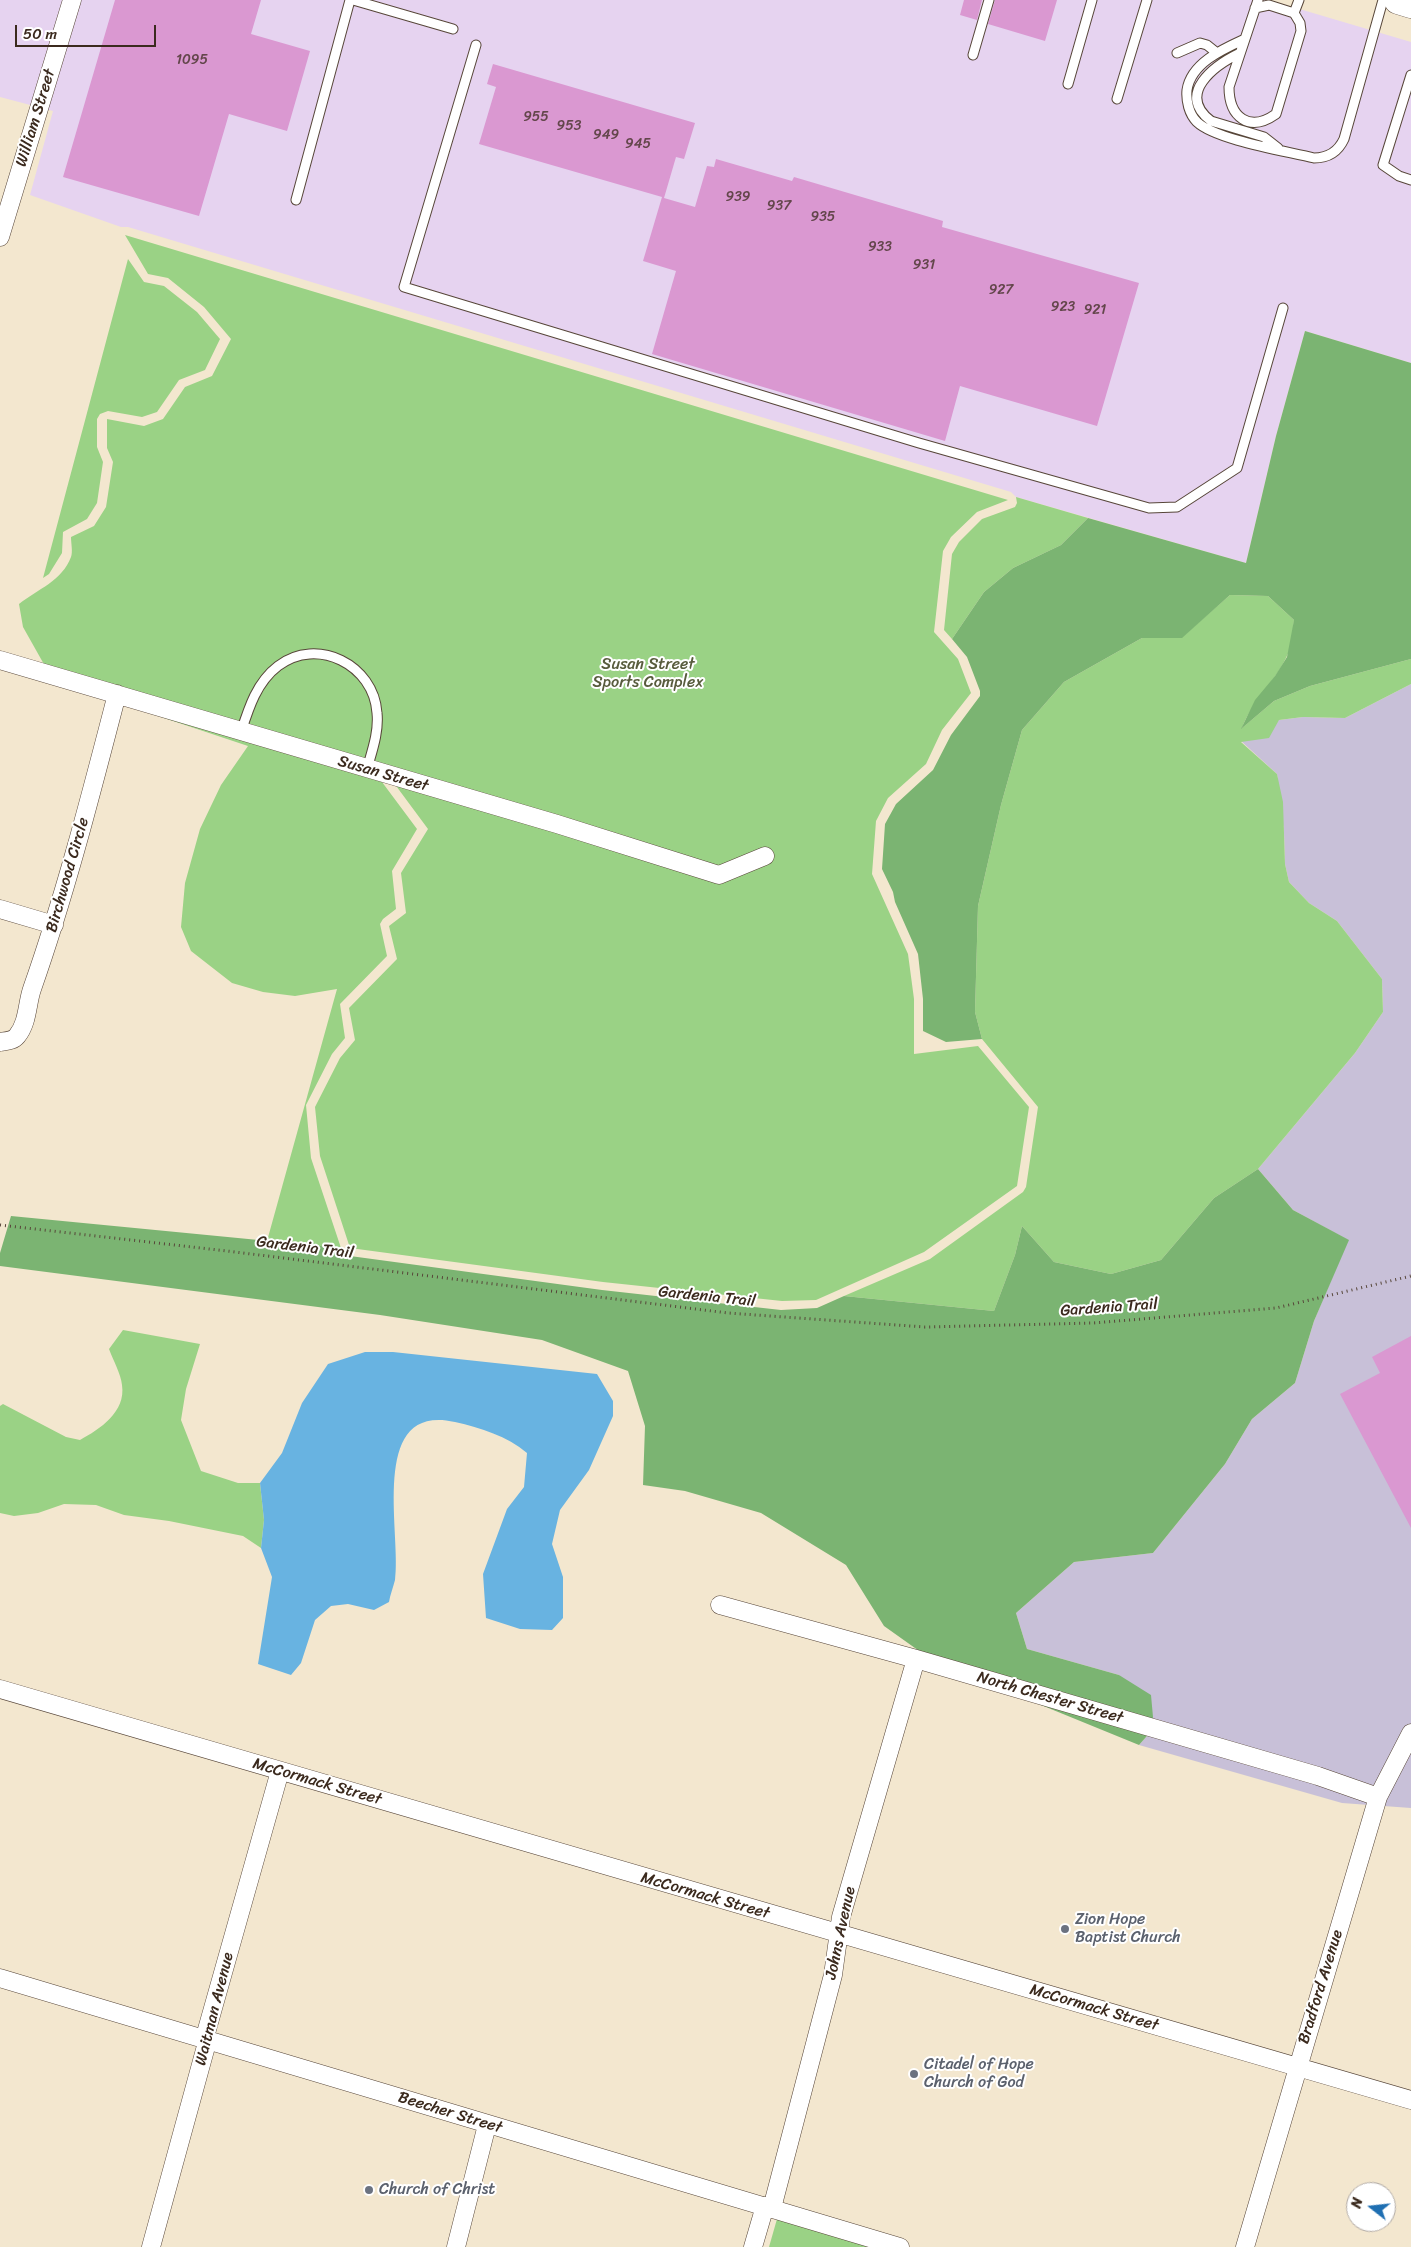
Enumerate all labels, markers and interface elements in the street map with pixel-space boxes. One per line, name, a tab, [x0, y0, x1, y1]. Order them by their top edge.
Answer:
scale bar	[18, 15, 159, 47]
text: 50 m	[23, 21, 57, 47]
house number: 1095	[176, 52, 208, 68]
street label: William Street	[12, 67, 60, 169]
house number: 955	[523, 109, 549, 125]
house number: 953	[557, 118, 581, 134]
house number: 949	[593, 127, 619, 143]
house number: 945	[625, 136, 651, 152]
house number: 939	[726, 189, 750, 205]
house number: 937	[767, 198, 791, 214]
house number: 935	[811, 209, 835, 225]
house number: 933	[868, 239, 892, 255]
house number: 931	[913, 257, 935, 273]
house number: 927	[989, 282, 1013, 298]
house number: 923	[1051, 299, 1075, 315]
house number: 921	[1084, 302, 1106, 318]
park label: Susan Street Sports Complex	[593, 655, 703, 693]
street label: Susan Street	[336, 752, 430, 796]
street label: Birchwood Circle	[42, 815, 94, 935]
street label: Gardenia Trail	[255, 1233, 355, 1263]
street label: Gardenia Trail	[657, 1282, 757, 1312]
street label: Gardenia Trail	[1060, 1295, 1158, 1321]
street label: North Chester Street	[975, 1668, 1125, 1728]
street label: McCormack Street	[250, 1754, 384, 1810]
street label: McCormack Street	[638, 1868, 772, 1924]
street label: Johns Avenue	[822, 1885, 860, 1981]
place label: Zion Hope Baptist Church	[1075, 1910, 1181, 1948]
marker: Zion Hope Baptist Church	[1059, 1923, 1071, 1935]
street label: Bradford Avenue	[1295, 1928, 1347, 2046]
street label: Waitman Avenue	[192, 1950, 238, 2068]
street label: McCormack Street	[1027, 1980, 1161, 2036]
place label: Citadel of Hope Church of God	[924, 2055, 1034, 2093]
marker: Citadel of Hope Church of God	[908, 2068, 920, 2080]
street label: Beecher Street	[396, 2088, 504, 2138]
place label: Church of Christ	[379, 2180, 495, 2200]
north arrow	[1346, 2182, 1396, 2232]
marker: Church of Christ	[363, 2184, 375, 2196]
text: N	[1344, 2195, 1370, 2211]

